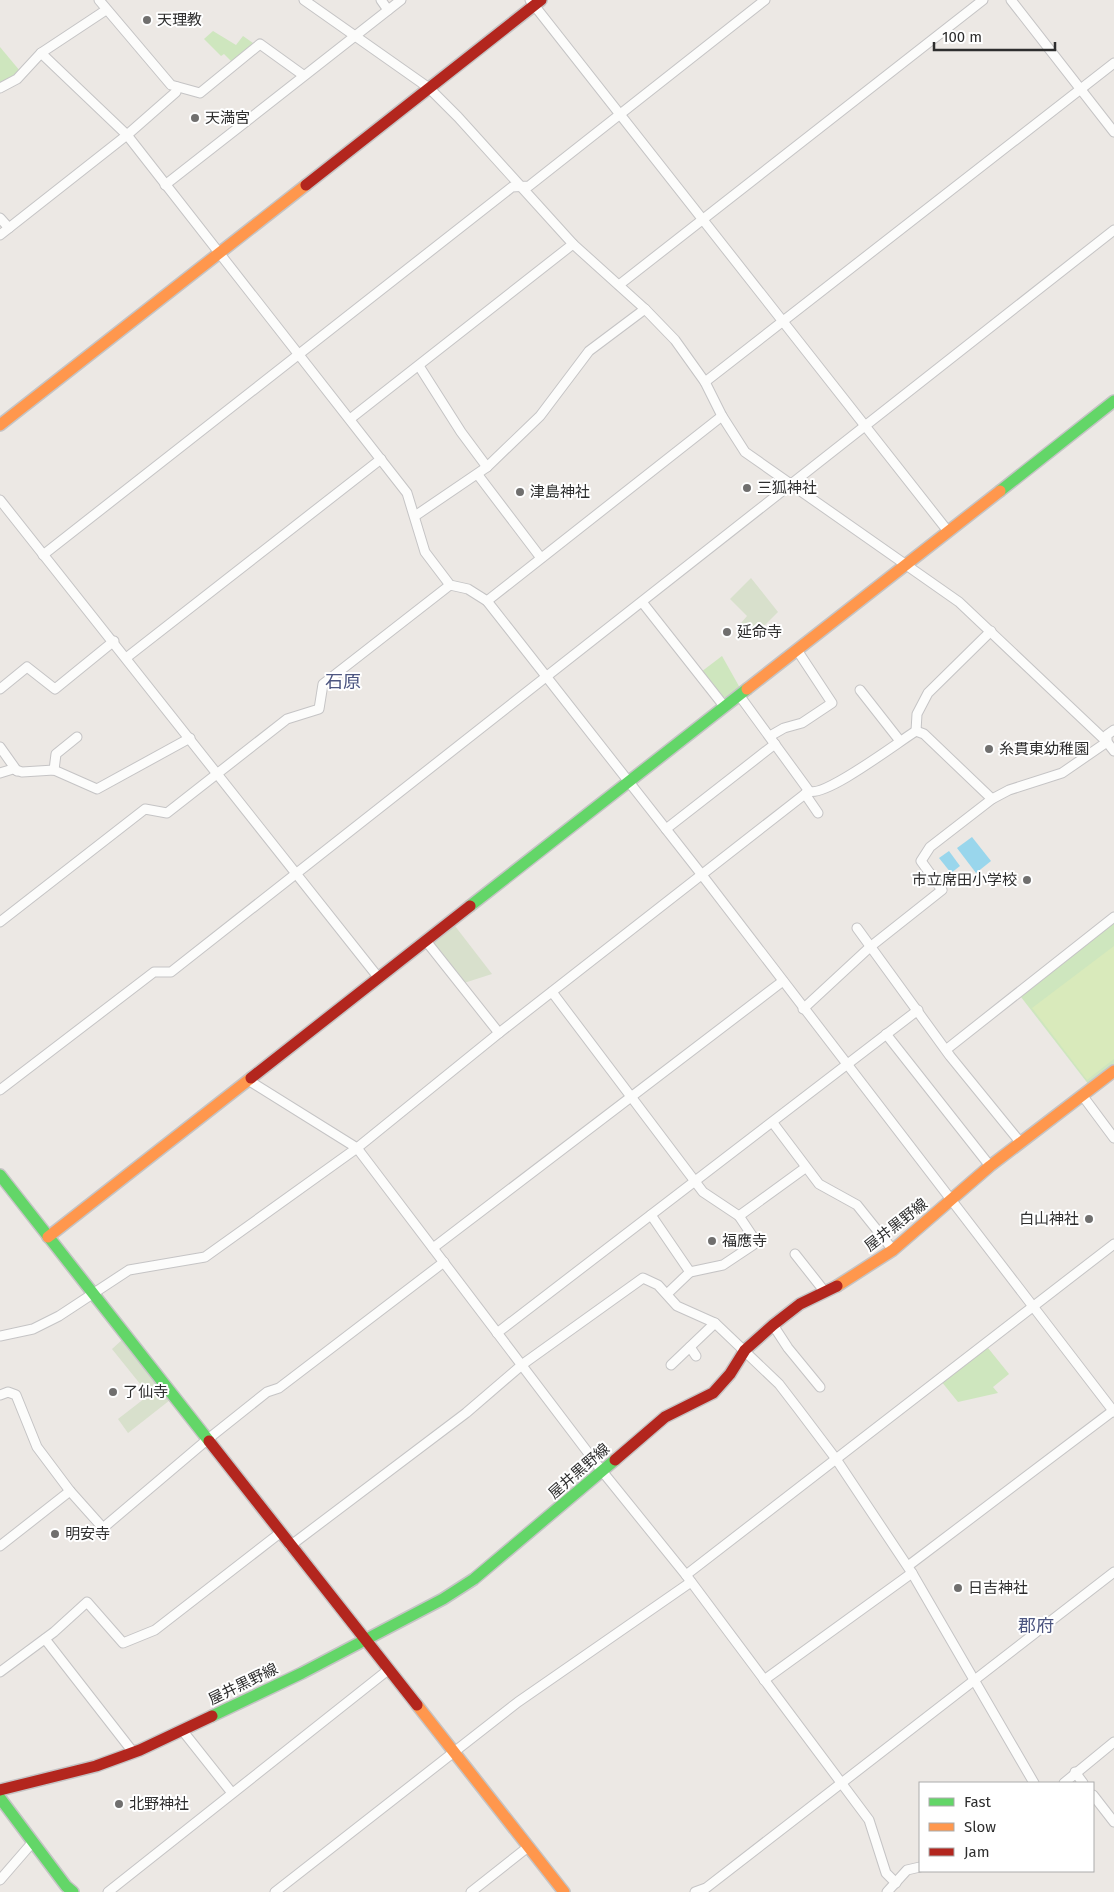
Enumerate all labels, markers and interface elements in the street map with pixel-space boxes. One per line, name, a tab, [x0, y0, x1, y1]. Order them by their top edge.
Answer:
place label: 天理教	[157, 11, 202, 29]
marker: 天理教	[141, 14, 153, 26]
scale bar	[934, 20, 1055, 52]
text: 100 m	[942, 28, 982, 46]
place label: 天満宮	[205, 109, 250, 127]
marker: 天満宮	[189, 112, 201, 124]
place label: 三狐神社	[757, 479, 817, 497]
marker: 三狐神社	[741, 482, 753, 494]
place label: 津島神社	[530, 483, 590, 501]
marker: 津島神社	[514, 486, 526, 498]
place label: 延命寺	[737, 623, 782, 641]
marker: 延命寺	[721, 626, 733, 638]
district label: 石原	[325, 671, 361, 693]
place label: 糸貫東幼稚園	[999, 740, 1089, 758]
marker: 糸貫東幼稚園	[983, 743, 995, 755]
place label: 市立席田小学校	[912, 871, 1017, 889]
marker: 市立席田小学校	[1021, 874, 1033, 886]
street label: 屋井黒野線	[861, 1195, 931, 1255]
place label: 白山神社	[1019, 1210, 1079, 1228]
marker: 白山神社	[1083, 1213, 1095, 1225]
place label: 福應寺	[722, 1232, 767, 1250]
marker: 福應寺	[706, 1235, 718, 1247]
place label: 了仙寺	[123, 1383, 168, 1401]
marker: 了仙寺	[107, 1386, 119, 1398]
street label: 屋井黒野線	[545, 1440, 613, 1502]
place label: 明安寺	[65, 1525, 110, 1543]
marker: 明安寺	[49, 1528, 61, 1540]
place label: 日吉神社	[968, 1579, 1028, 1597]
marker: 日吉神社	[952, 1582, 964, 1594]
district label: 郡府	[1018, 1615, 1054, 1637]
street label: 屋井黒野線	[205, 1659, 281, 1709]
legend	[919, 1782, 1094, 1872]
text: Fast	[964, 1793, 991, 1811]
place label: 北野神社	[129, 1795, 189, 1813]
marker: 北野神社	[113, 1798, 125, 1810]
text: Slow	[964, 1818, 996, 1836]
text: Jam	[964, 1843, 990, 1861]

